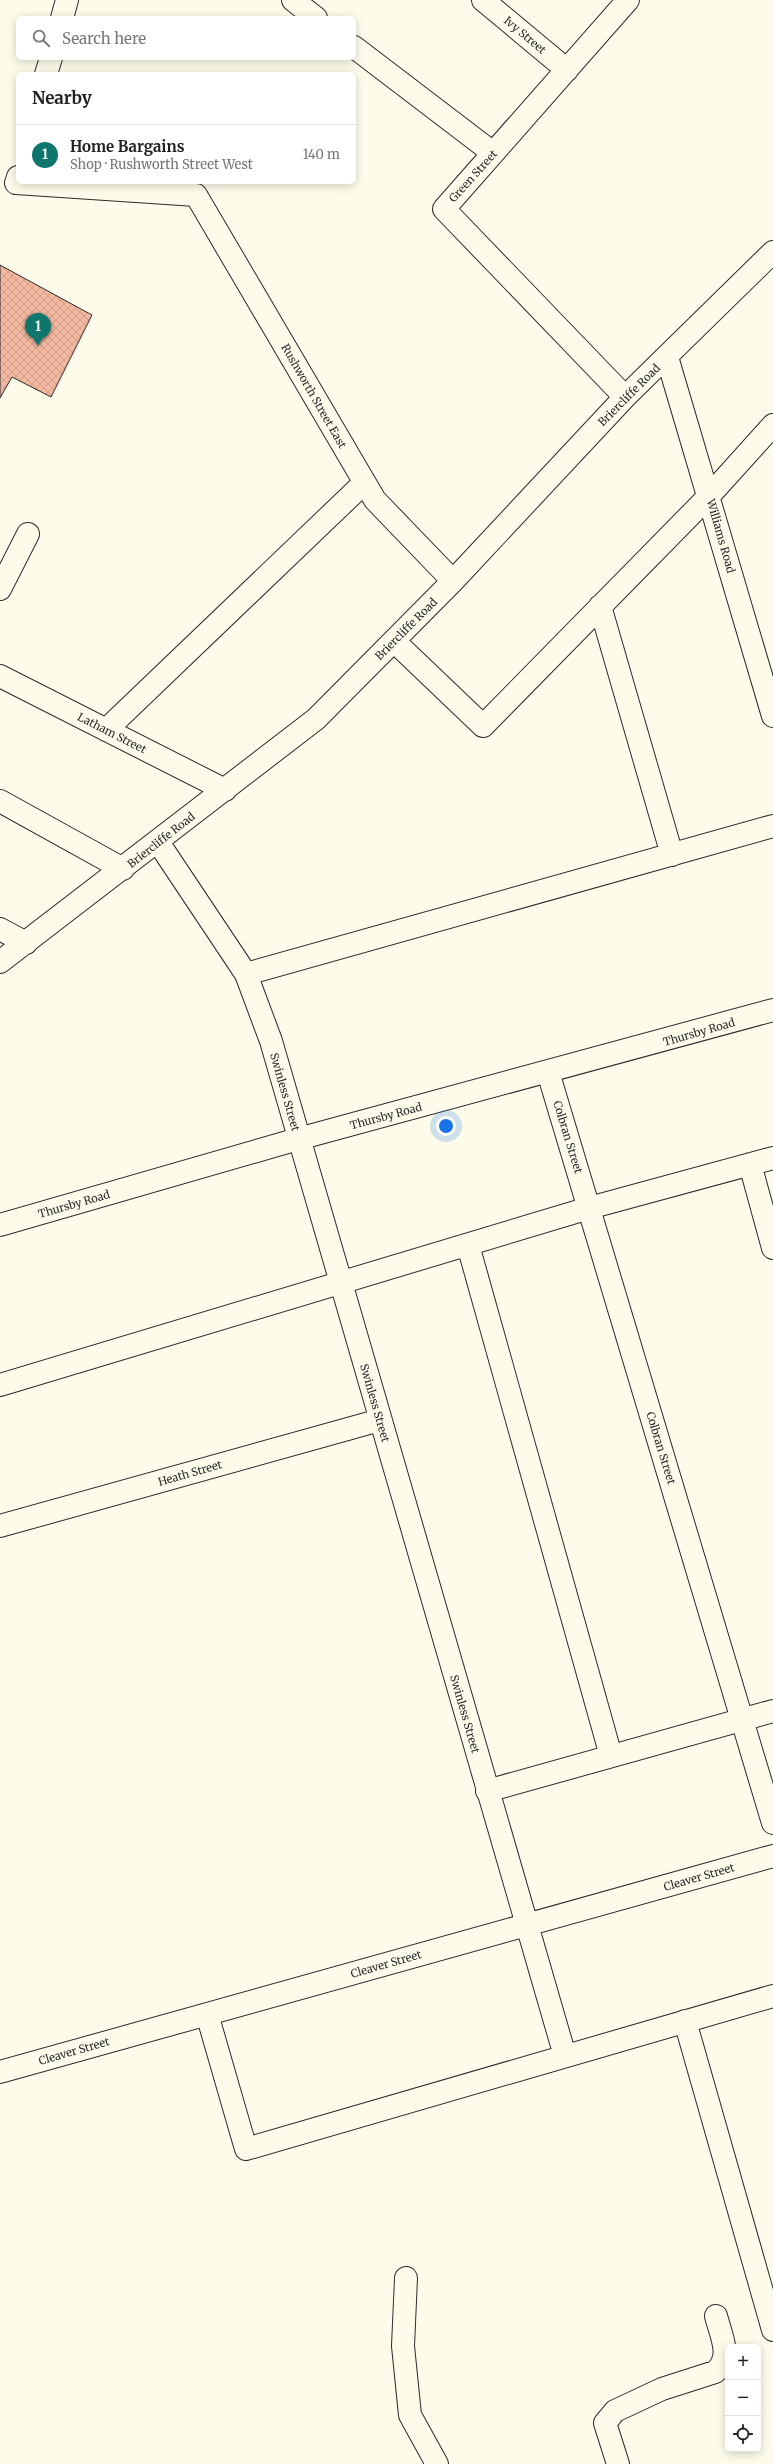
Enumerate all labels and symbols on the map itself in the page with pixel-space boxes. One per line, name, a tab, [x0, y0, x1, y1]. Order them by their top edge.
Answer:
street label: Ivy Street	[501, 13, 550, 57]
street label: Green Street	[446, 146, 501, 205]
pin: 1	[25, 313, 51, 346]
street label: Rushworth Street East	[278, 341, 350, 451]
street label: Briercliffe Road	[595, 361, 663, 429]
street label: Williams Road	[703, 496, 738, 575]
street label: Briercliffe Road	[372, 595, 440, 663]
street label: Latham Street	[75, 710, 149, 757]
street label: Briercliffe Road	[124, 809, 198, 871]
street label: Thursby Road	[662, 1015, 737, 1049]
street label: Swinless Street	[267, 1051, 303, 1133]
street label: Colbran Street	[550, 1099, 586, 1176]
street label: Thursby Road	[349, 1100, 424, 1132]
your location	[436, 1116, 456, 1136]
street label: Thursby Road	[37, 1187, 112, 1221]
street label: Swinless Street	[357, 1362, 393, 1444]
street label: Colbran Street	[643, 1410, 679, 1487]
street label: Heath Street	[156, 1457, 224, 1489]
street label: Swinless Street	[447, 1673, 483, 1755]
street label: Cleaver Street	[662, 1860, 737, 1894]
street label: Cleaver Street	[349, 1947, 424, 1981]
street label: Cleaver Street	[37, 2034, 112, 2068]

